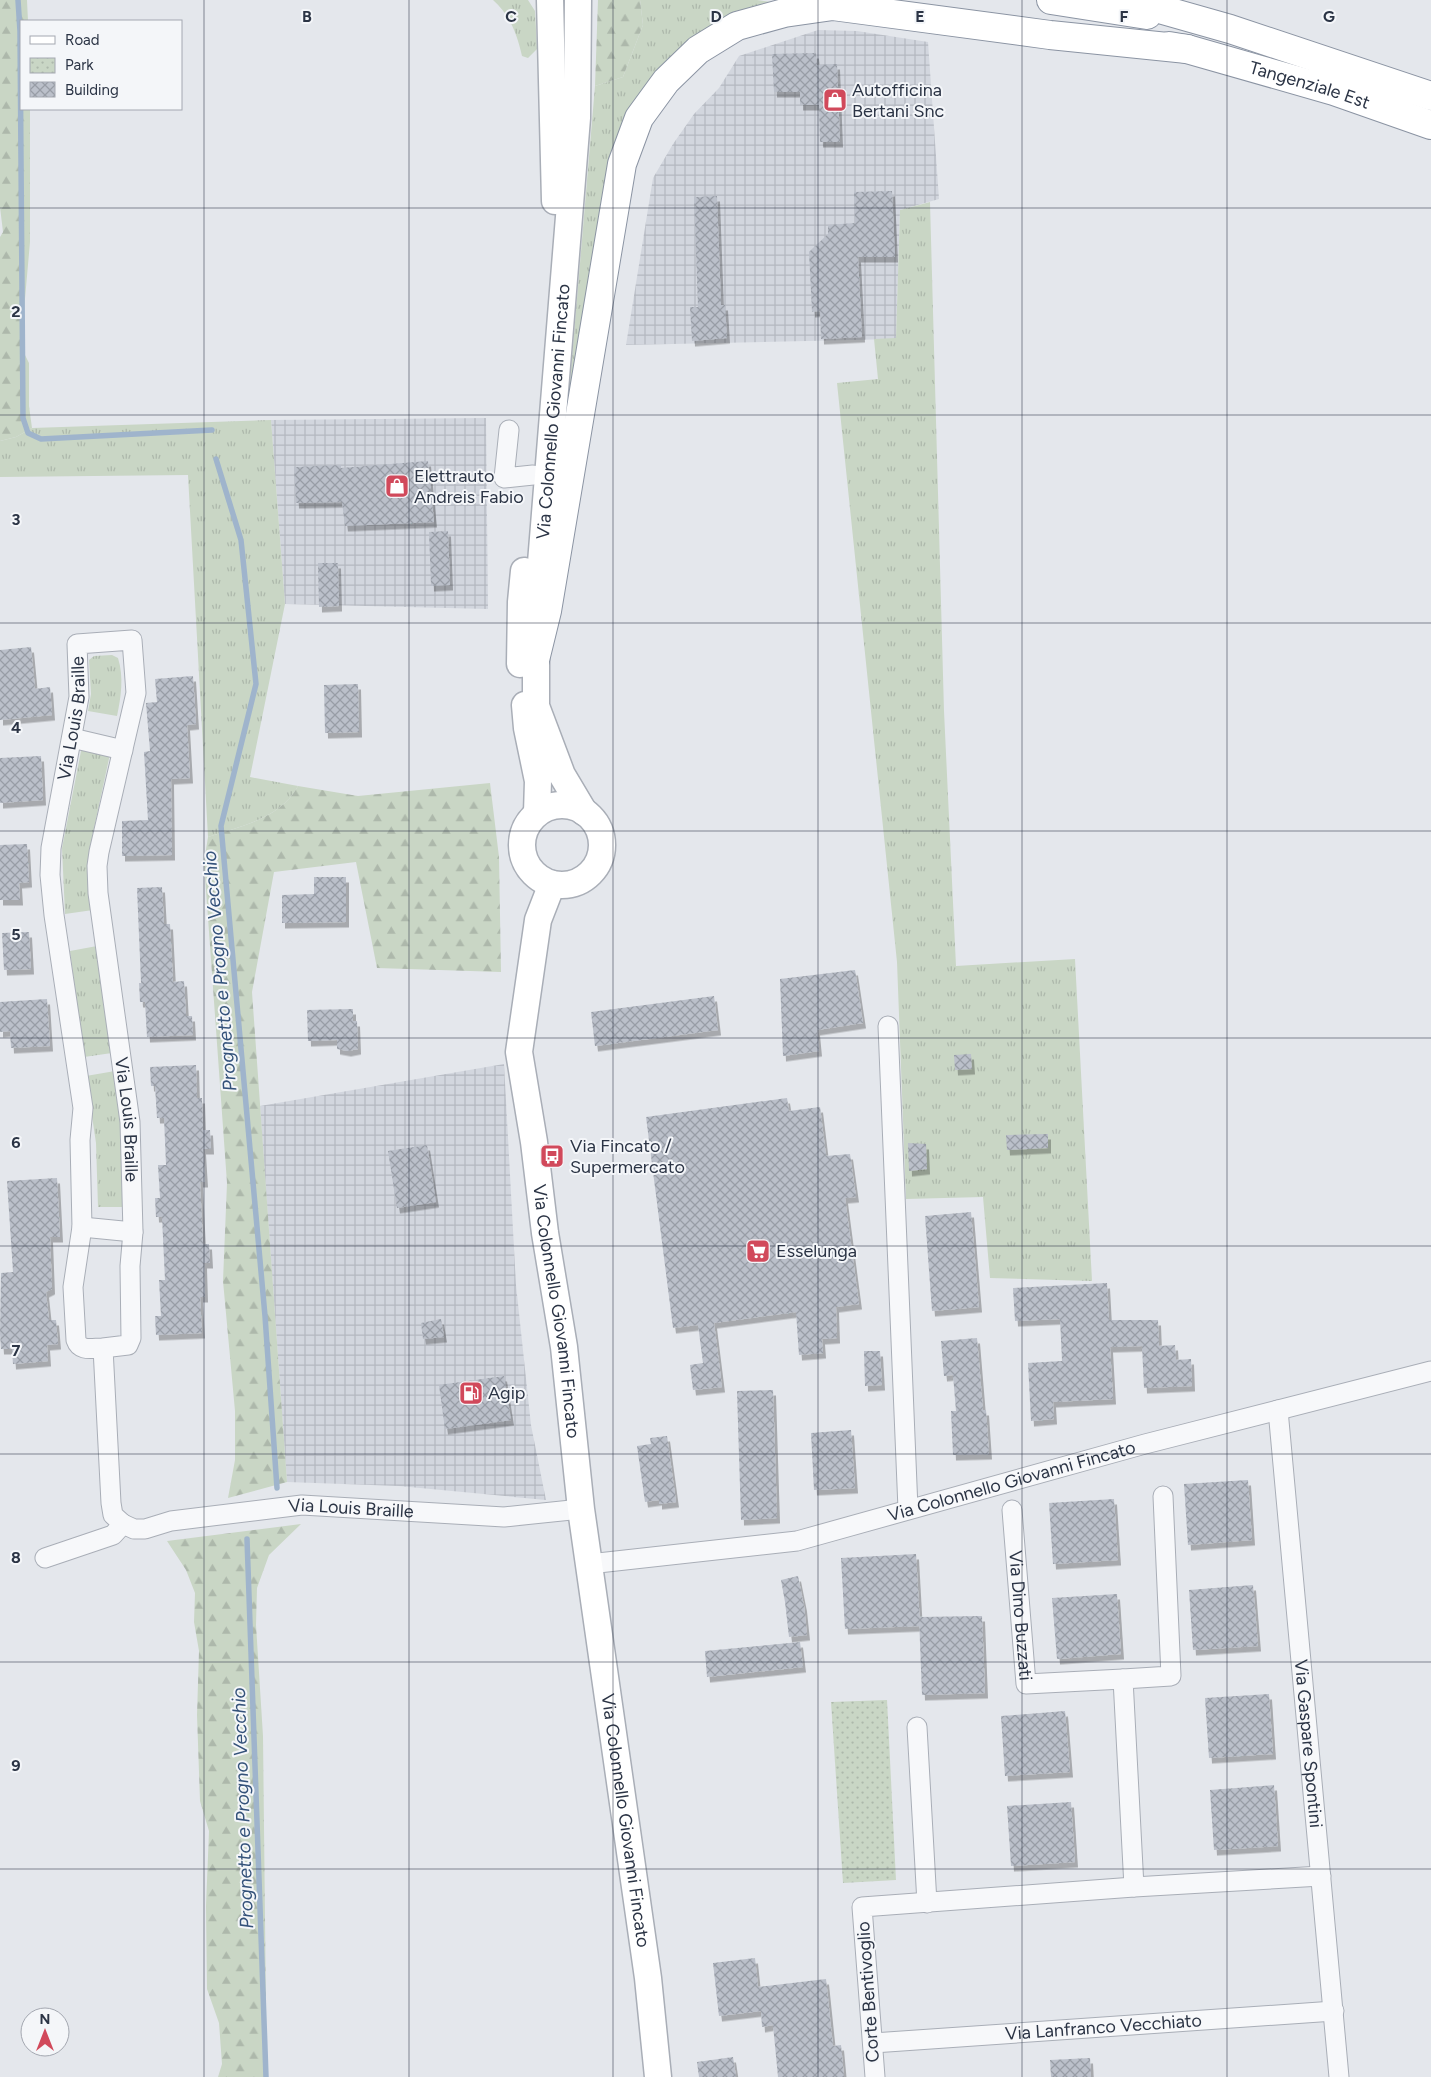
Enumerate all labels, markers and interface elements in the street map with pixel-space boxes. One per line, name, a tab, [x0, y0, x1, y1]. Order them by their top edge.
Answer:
text: B	[302, 7, 312, 26]
text: C	[505, 7, 517, 26]
text: D	[710, 7, 722, 26]
text: E	[915, 7, 925, 26]
text: F	[1120, 7, 1129, 26]
text: G	[1323, 7, 1335, 26]
legend	[20, 20, 182, 110]
text: Road	[65, 31, 100, 49]
text: Park	[65, 56, 94, 74]
street label: Tangenziale Est	[1247, 56, 1373, 114]
place label: Autofficina Bertani Snc	[852, 79, 945, 122]
text: Building	[65, 81, 119, 99]
shop icon: Autofficina Bertani Snc	[822, 87, 848, 113]
street label: Via Colonnello Giovanni Fincato	[532, 283, 575, 540]
text: 2	[11, 302, 21, 321]
place label: Elettrauto Andreis Fabio	[414, 465, 524, 508]
shop icon: Elettrauto Andreis Fabio	[384, 473, 410, 499]
text: 3	[12, 510, 21, 529]
street label: Via Louis Braille	[53, 655, 91, 782]
text: 4	[11, 718, 21, 737]
water label: Prognetto e Progno Vecchio	[198, 850, 241, 1092]
text: 5	[11, 925, 21, 944]
street label: Via Louis Braille	[110, 1056, 143, 1182]
text: 6	[11, 1133, 21, 1152]
place label: Via Fincato / Supermercato	[570, 1135, 685, 1178]
bus stop icon: Via Fincato / Supermercato	[539, 1143, 565, 1169]
street label: Via Colonnello Giovanni Fincato	[528, 1183, 585, 1439]
supermarket icon: Esselunga	[745, 1238, 771, 1264]
place label: Esselunga	[776, 1240, 857, 1262]
text: 7	[12, 1341, 21, 1360]
fuel station icon: Agip	[458, 1380, 484, 1406]
place label: Agip	[488, 1382, 525, 1404]
street label: Via Colonnello Giovanni Fincato	[885, 1436, 1138, 1526]
street label: Via Louis Braille	[287, 1494, 414, 1523]
text: 8	[11, 1548, 21, 1567]
street label: Via Dino Buzzati	[1004, 1550, 1037, 1682]
street label: Via Gaspare Spontini	[1290, 1658, 1327, 1829]
water label: Prognetto e Progno Vecchio	[227, 1687, 258, 1929]
street label: Via Colonnello Giovanni Fincato	[596, 1692, 655, 1949]
text: 9	[11, 1756, 21, 1775]
street label: Corte Bentivoglio	[852, 1921, 884, 2063]
north arrow	[20, 2007, 70, 2057]
street label: Via Lanfranco Vecchiato	[1004, 2009, 1203, 2045]
text: N	[40, 2011, 50, 2028]

